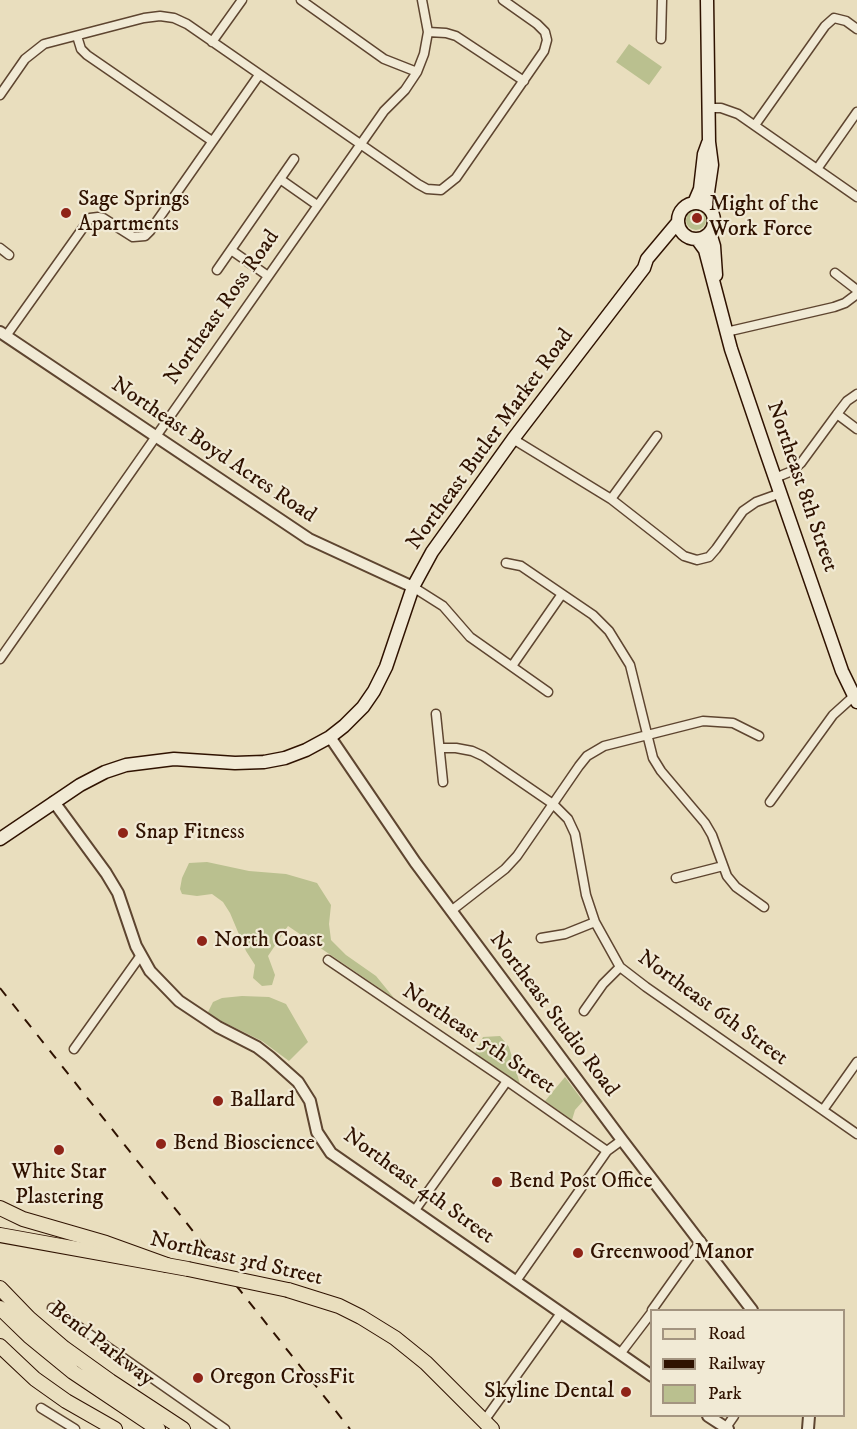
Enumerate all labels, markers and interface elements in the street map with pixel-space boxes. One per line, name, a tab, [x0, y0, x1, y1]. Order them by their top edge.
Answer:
place label: Sage Springs Apartments	[78, 187, 189, 238]
place label: Might of the Work Force	[709, 192, 819, 243]
marker: Sage Springs Apartments	[59, 206, 73, 220]
marker: Might of the Work Force	[690, 211, 704, 225]
street label: Northeast Ross Road	[160, 226, 286, 390]
street label: Northeast Butler Market Road	[402, 324, 580, 556]
street label: Northeast Boyd Acres Road	[106, 373, 320, 529]
street label: Northeast 8th Street	[759, 398, 843, 576]
place label: Snap Fitness	[135, 820, 244, 846]
marker: Snap Fitness	[116, 826, 130, 840]
street label: Northeast Studio Road	[482, 927, 624, 1103]
place label: North Coast	[214, 928, 323, 954]
marker: North Coast	[195, 934, 209, 948]
street label: Northeast 6th Street	[632, 946, 792, 1072]
street label: Northeast 5th Street	[397, 979, 559, 1101]
place label: Ballard	[230, 1088, 295, 1114]
marker: Ballard	[211, 1094, 225, 1108]
street label: Northeast 4th Street	[337, 1123, 499, 1251]
place label: Bend Bioscience	[173, 1131, 315, 1157]
marker: Bend Bioscience	[154, 1137, 168, 1151]
marker: White Star Plastering	[52, 1143, 66, 1157]
place label: White Star Plastering	[12, 1160, 106, 1212]
place label: Bend Post Office	[509, 1169, 653, 1195]
marker: Bend Post Office	[490, 1175, 504, 1189]
street label: Northeast 3rd Street	[147, 1227, 325, 1293]
place label: Greenwood Manor	[590, 1240, 754, 1266]
marker: Greenwood Manor	[571, 1246, 585, 1260]
street label: Bend Parkway	[43, 1297, 159, 1393]
legend	[650, 1309, 845, 1417]
text: Road	[708, 1323, 745, 1345]
text: Railway	[708, 1353, 765, 1375]
place label: Oregon CrossFit	[210, 1365, 355, 1391]
marker: Oregon CrossFit	[191, 1371, 205, 1385]
place label: Skyline Dental	[484, 1379, 614, 1405]
text: Park	[708, 1383, 742, 1405]
marker: Skyline Dental	[619, 1385, 633, 1399]

